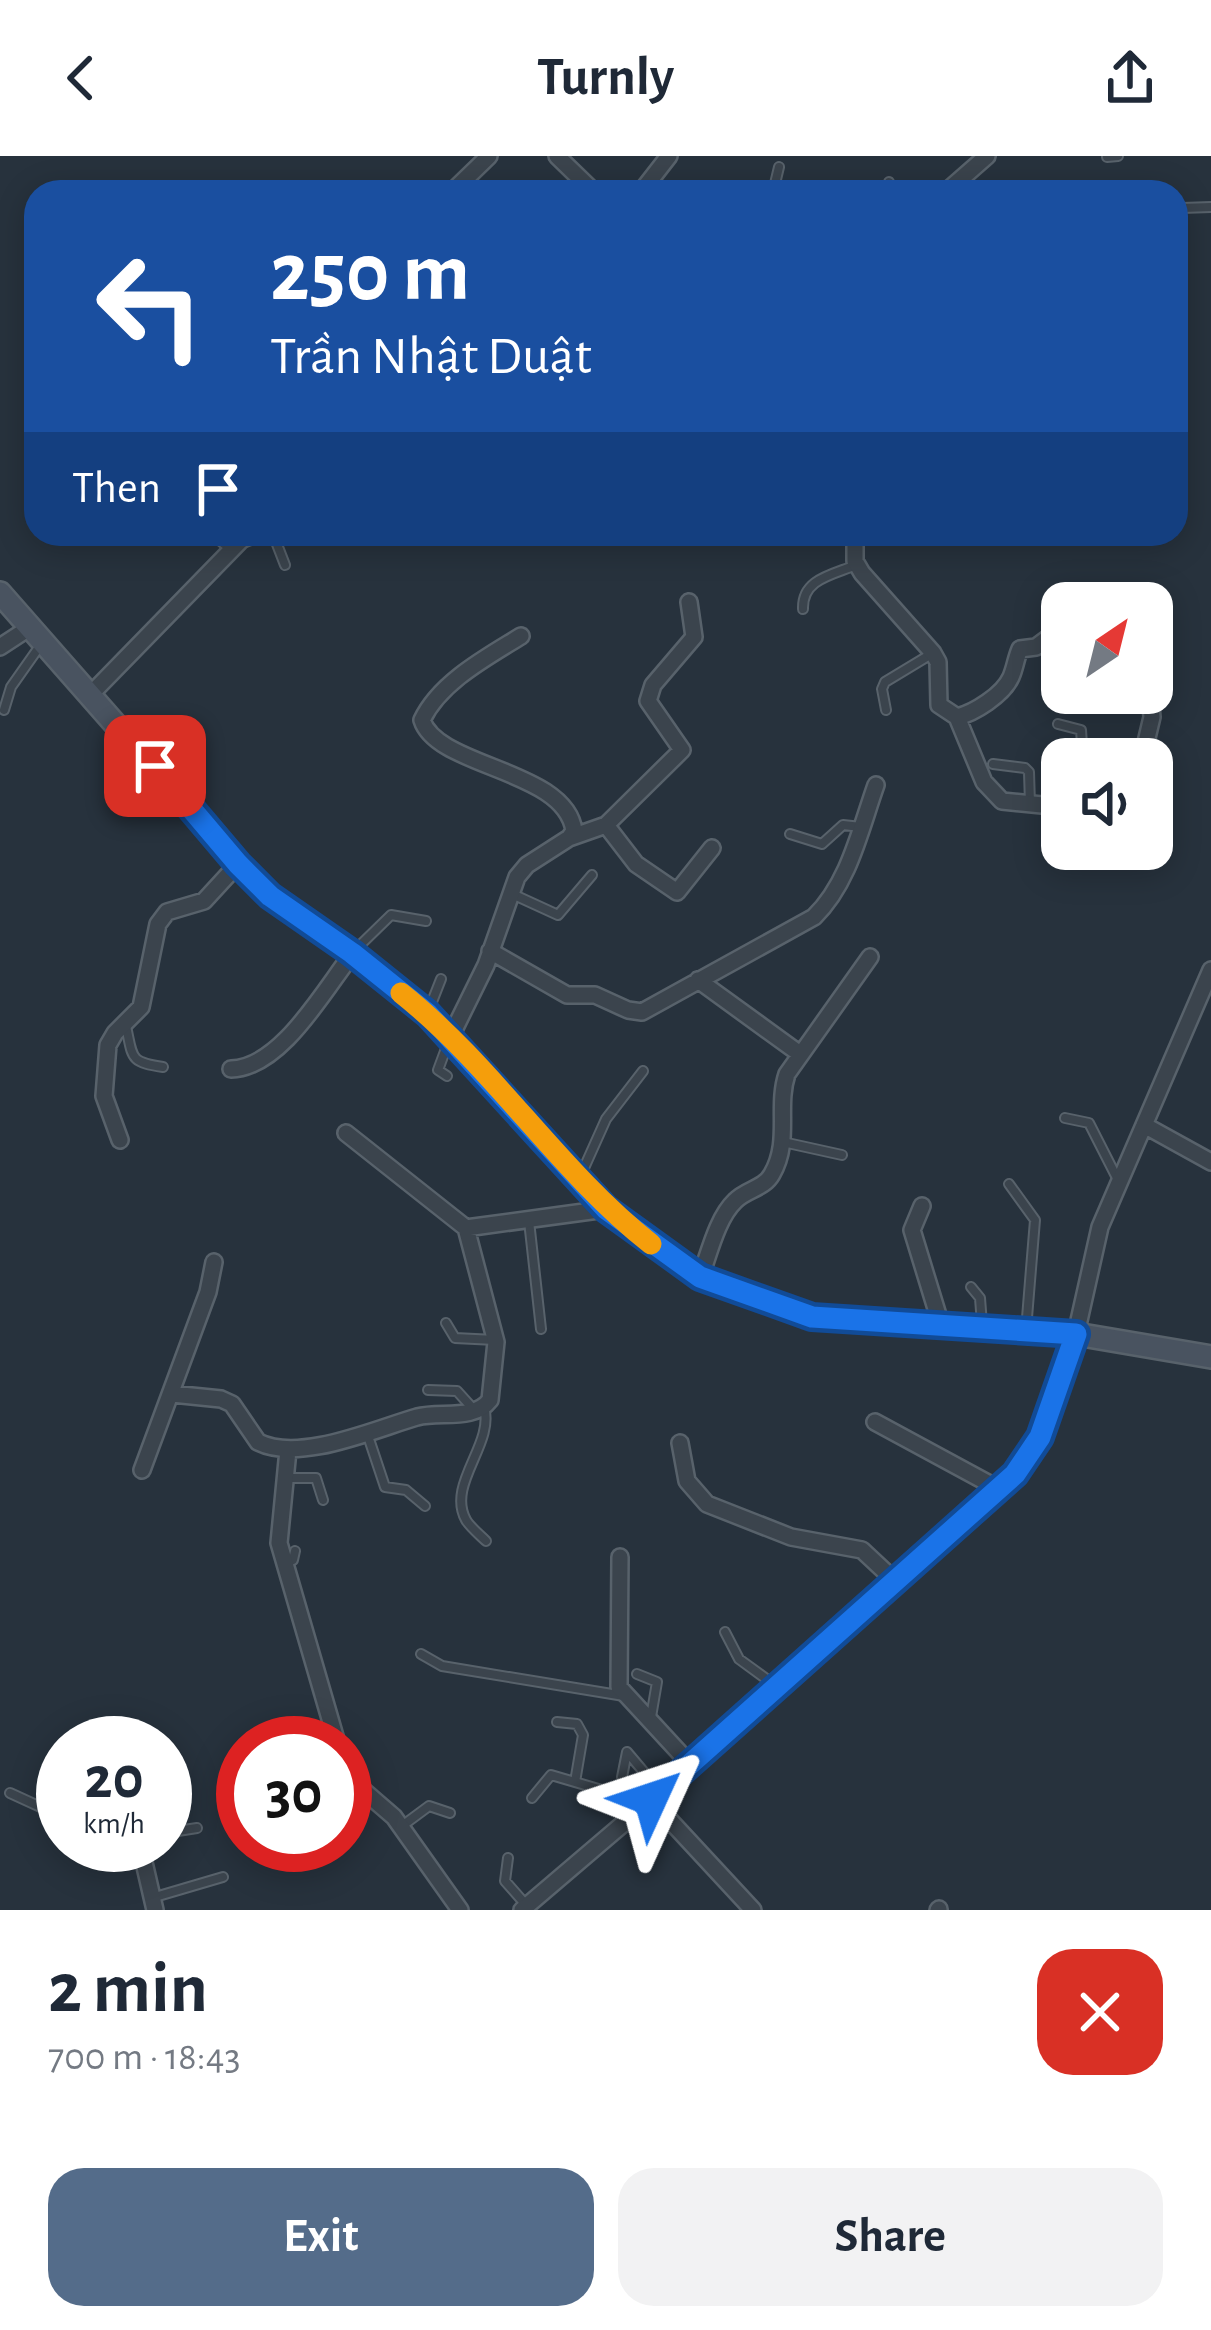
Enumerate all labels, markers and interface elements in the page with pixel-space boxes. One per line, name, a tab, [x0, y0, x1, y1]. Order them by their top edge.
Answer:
icon: back	[48, 45, 114, 111]
icon: share	[1097, 45, 1163, 111]
text: Turnly	[537, 51, 674, 105]
icon: left	[72, 228, 228, 384]
text: 250 m	[270, 232, 470, 316]
text: Trần Nhật Duật	[270, 330, 592, 384]
icon: arrive	[185, 456, 251, 522]
text: Then	[72, 466, 161, 511]
north arrow	[1041, 582, 1173, 714]
map controls	[1041, 582, 1173, 870]
pin	[104, 715, 206, 817]
icon: arrive	[122, 733, 188, 799]
button: sound	[1041, 738, 1173, 870]
speed limit sign: 30	[216, 1716, 372, 1872]
position arrow	[588, 1736, 714, 1862]
text: 20	[84, 1749, 144, 1809]
text: km/h	[83, 1809, 145, 1839]
button: close	[1037, 1949, 1163, 2075]
text: 2 min	[48, 1953, 208, 2025]
text: 700 m · 18:43	[48, 2038, 241, 2077]
button: Exit	[48, 2168, 594, 2306]
button: Share	[618, 2168, 1163, 2306]

